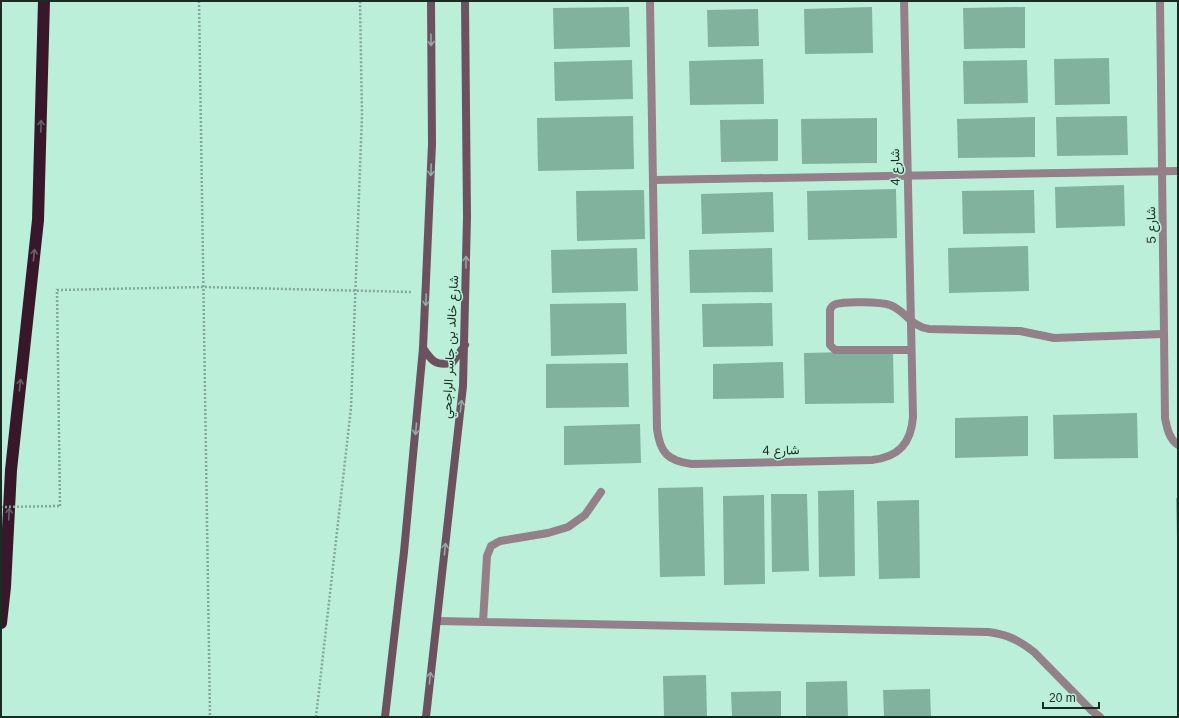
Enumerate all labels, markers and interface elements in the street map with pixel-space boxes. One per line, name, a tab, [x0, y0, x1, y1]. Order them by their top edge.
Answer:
one-way arrow	[427, 33, 435, 46]
one-way arrow	[37, 120, 45, 133]
street label: شارع 4	[887, 148, 905, 186]
one-way arrow	[427, 163, 435, 176]
street label: شارع 5	[1143, 206, 1161, 244]
one-way arrow	[31, 249, 38, 262]
one-way arrow	[463, 256, 470, 269]
street label: شارع خالد بن جاسر الراجحي	[439, 275, 464, 419]
one-way arrow	[422, 293, 429, 306]
one-way arrow	[17, 379, 24, 392]
one-way arrow	[457, 400, 465, 413]
one-way arrow	[412, 422, 419, 435]
street label: شارع 4	[762, 442, 800, 460]
one-way arrow	[5, 508, 12, 521]
one-way arrow	[441, 543, 449, 556]
one-way arrow	[426, 672, 434, 685]
scale bar	[1043, 684, 1099, 710]
text: 20 m	[1049, 691, 1076, 705]

